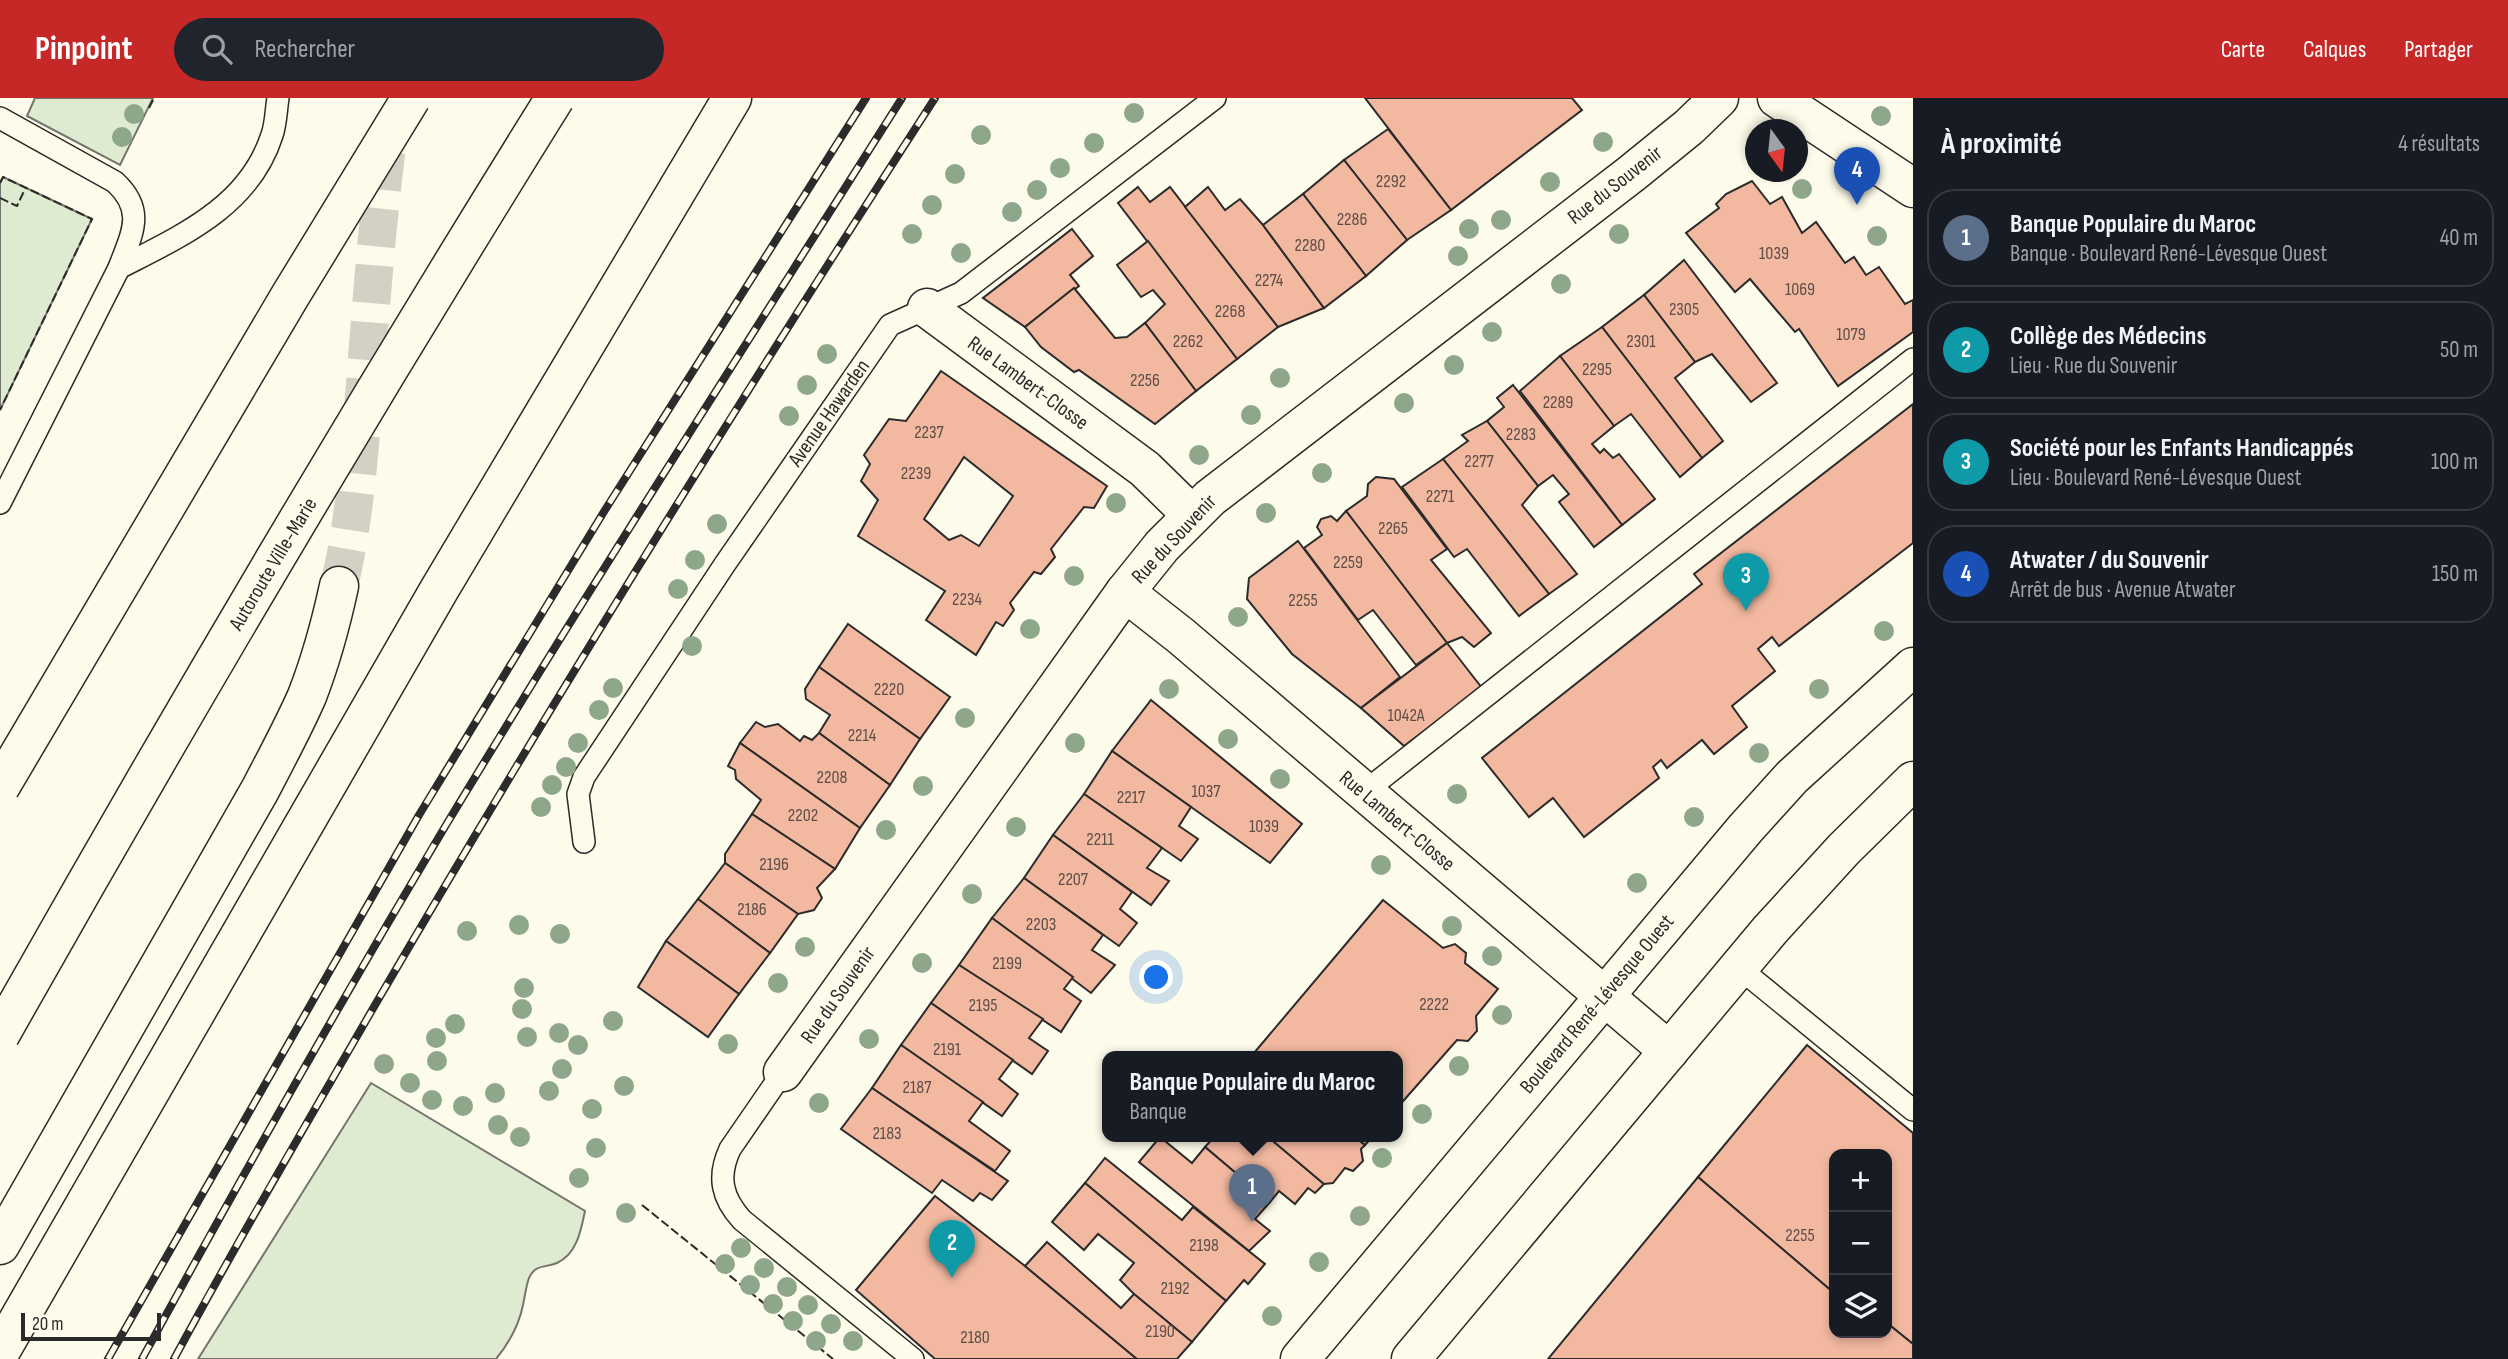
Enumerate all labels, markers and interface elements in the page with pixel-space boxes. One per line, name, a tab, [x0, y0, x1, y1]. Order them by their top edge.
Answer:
search box	[174, 18, 664, 81]
text: Pinpoint	[35, 29, 132, 69]
icon: search	[198, 30, 236, 68]
text: Rechercher	[254, 34, 355, 65]
text: Carte	[2221, 35, 2265, 64]
text: Calques	[2303, 35, 2366, 64]
text: Partager	[2404, 35, 2473, 64]
north arrow	[1745, 119, 1808, 182]
text: À proximité	[1941, 126, 2062, 162]
text: 4 résultats	[2398, 130, 2480, 158]
street label: Rue du Souvenir	[1563, 140, 1667, 230]
pin: 4	[1834, 147, 1880, 205]
house number: 2292	[1376, 171, 1406, 192]
house number: 2286	[1337, 209, 1367, 230]
text: Banque Populaire du Maroc	[2010, 209, 2256, 240]
text: 1	[1961, 224, 1971, 252]
text: 40 m	[2440, 224, 2478, 252]
house number: 2280	[1295, 235, 1325, 256]
text: Banque · Boulevard René-Lévesque Ouest	[2010, 240, 2327, 268]
house number: 1039	[1759, 243, 1789, 264]
house number: 2274	[1255, 270, 1284, 291]
house number: 1069	[1785, 279, 1815, 300]
house number: 2305	[1669, 299, 1699, 320]
house number: 2268	[1215, 301, 1245, 322]
text: Collège des Médecins	[2010, 321, 2206, 352]
house number: 1079	[1836, 324, 1866, 345]
street label: Rue Lambert-Closse	[963, 331, 1093, 435]
house number: 2262	[1173, 331, 1203, 352]
house number: 2301	[1626, 331, 1656, 352]
text: 2	[1961, 336, 1971, 364]
text: 50 m	[2440, 336, 2478, 364]
text: Lieu · Rue du Souvenir	[2010, 352, 2177, 380]
street label: Avenue Hawarden	[782, 355, 875, 472]
house number: 2295	[1582, 359, 1612, 380]
house number: 2256	[1130, 370, 1160, 391]
house number: 2289	[1543, 392, 1573, 413]
house number: 2237	[914, 422, 945, 443]
house number: 2283	[1506, 424, 1536, 445]
text: Société pour les Enfants Handicappés	[2010, 433, 2354, 464]
text: 3	[1961, 448, 1971, 476]
text: 100 m	[2431, 448, 2478, 476]
house number: 2277	[1464, 451, 1494, 472]
house number: 2239	[901, 463, 931, 484]
text: Lieu · Boulevard René-Lévesque Ouest	[2010, 464, 2301, 492]
house number: 2271	[1426, 486, 1455, 507]
street label: Rue du Souvenir	[1126, 489, 1222, 589]
street label: Autoroute Ville-Marie	[223, 493, 322, 636]
house number: 2265	[1378, 518, 1408, 539]
text: Atwater / du Souvenir	[2010, 545, 2209, 576]
house number: 2259	[1333, 552, 1363, 573]
pin: 3	[1723, 553, 1769, 611]
text: 4	[1961, 560, 1971, 588]
text: 150 m	[2432, 560, 2478, 588]
text: Arrêt de bus · Avenue Atwater	[2010, 576, 2236, 604]
house number: 2234	[952, 589, 982, 610]
house number: 2255	[1288, 590, 1318, 611]
house number: 2220	[874, 679, 904, 700]
house number: 1042A	[1387, 705, 1425, 726]
house number: 2214	[848, 725, 877, 746]
street label: Rue Lambert-Closse	[1334, 765, 1460, 877]
house number: 2208	[817, 767, 847, 788]
house number: 1037	[1191, 781, 1221, 802]
house number: 2217	[1117, 787, 1146, 808]
house number: 2202	[788, 805, 818, 826]
house number: 1039	[1249, 816, 1279, 837]
house number: 2211	[1086, 829, 1114, 850]
house number: 2196	[759, 854, 789, 875]
house number: 2207	[1058, 869, 1089, 890]
house number: 2186	[737, 899, 767, 920]
street label: Boulevard René-Lévesque Ouest	[1515, 909, 1679, 1099]
house number: 2203	[1026, 914, 1056, 935]
street label: Rue du Souvenir	[795, 942, 881, 1048]
house number: 2199	[992, 953, 1022, 974]
your location	[1139, 960, 1173, 994]
house number: 2222	[1419, 994, 1449, 1015]
house number: 2195	[969, 995, 997, 1016]
house number: 2191	[933, 1039, 962, 1060]
popup	[1102, 1051, 1403, 1142]
text: Banque Populaire du Maroc	[1129, 1067, 1376, 1098]
house number: 2187	[903, 1077, 932, 1098]
text: Banque	[1129, 1098, 1187, 1126]
house number: 2183	[872, 1123, 902, 1144]
map controls	[1829, 1149, 1892, 1338]
button: +	[1829, 1149, 1892, 1212]
pin: 1	[1229, 1164, 1275, 1222]
button: −	[1829, 1212, 1892, 1275]
pin: 2	[929, 1220, 975, 1278]
house number: 2255	[1785, 1225, 1815, 1246]
house number: 2198	[1189, 1235, 1219, 1256]
button: layers	[1829, 1275, 1892, 1338]
house number: 2192	[1160, 1278, 1190, 1299]
scale bar	[21, 1310, 161, 1342]
text: 20 m	[32, 1313, 64, 1336]
house number: 2190	[1145, 1321, 1175, 1342]
house number: 2180	[960, 1327, 990, 1348]

